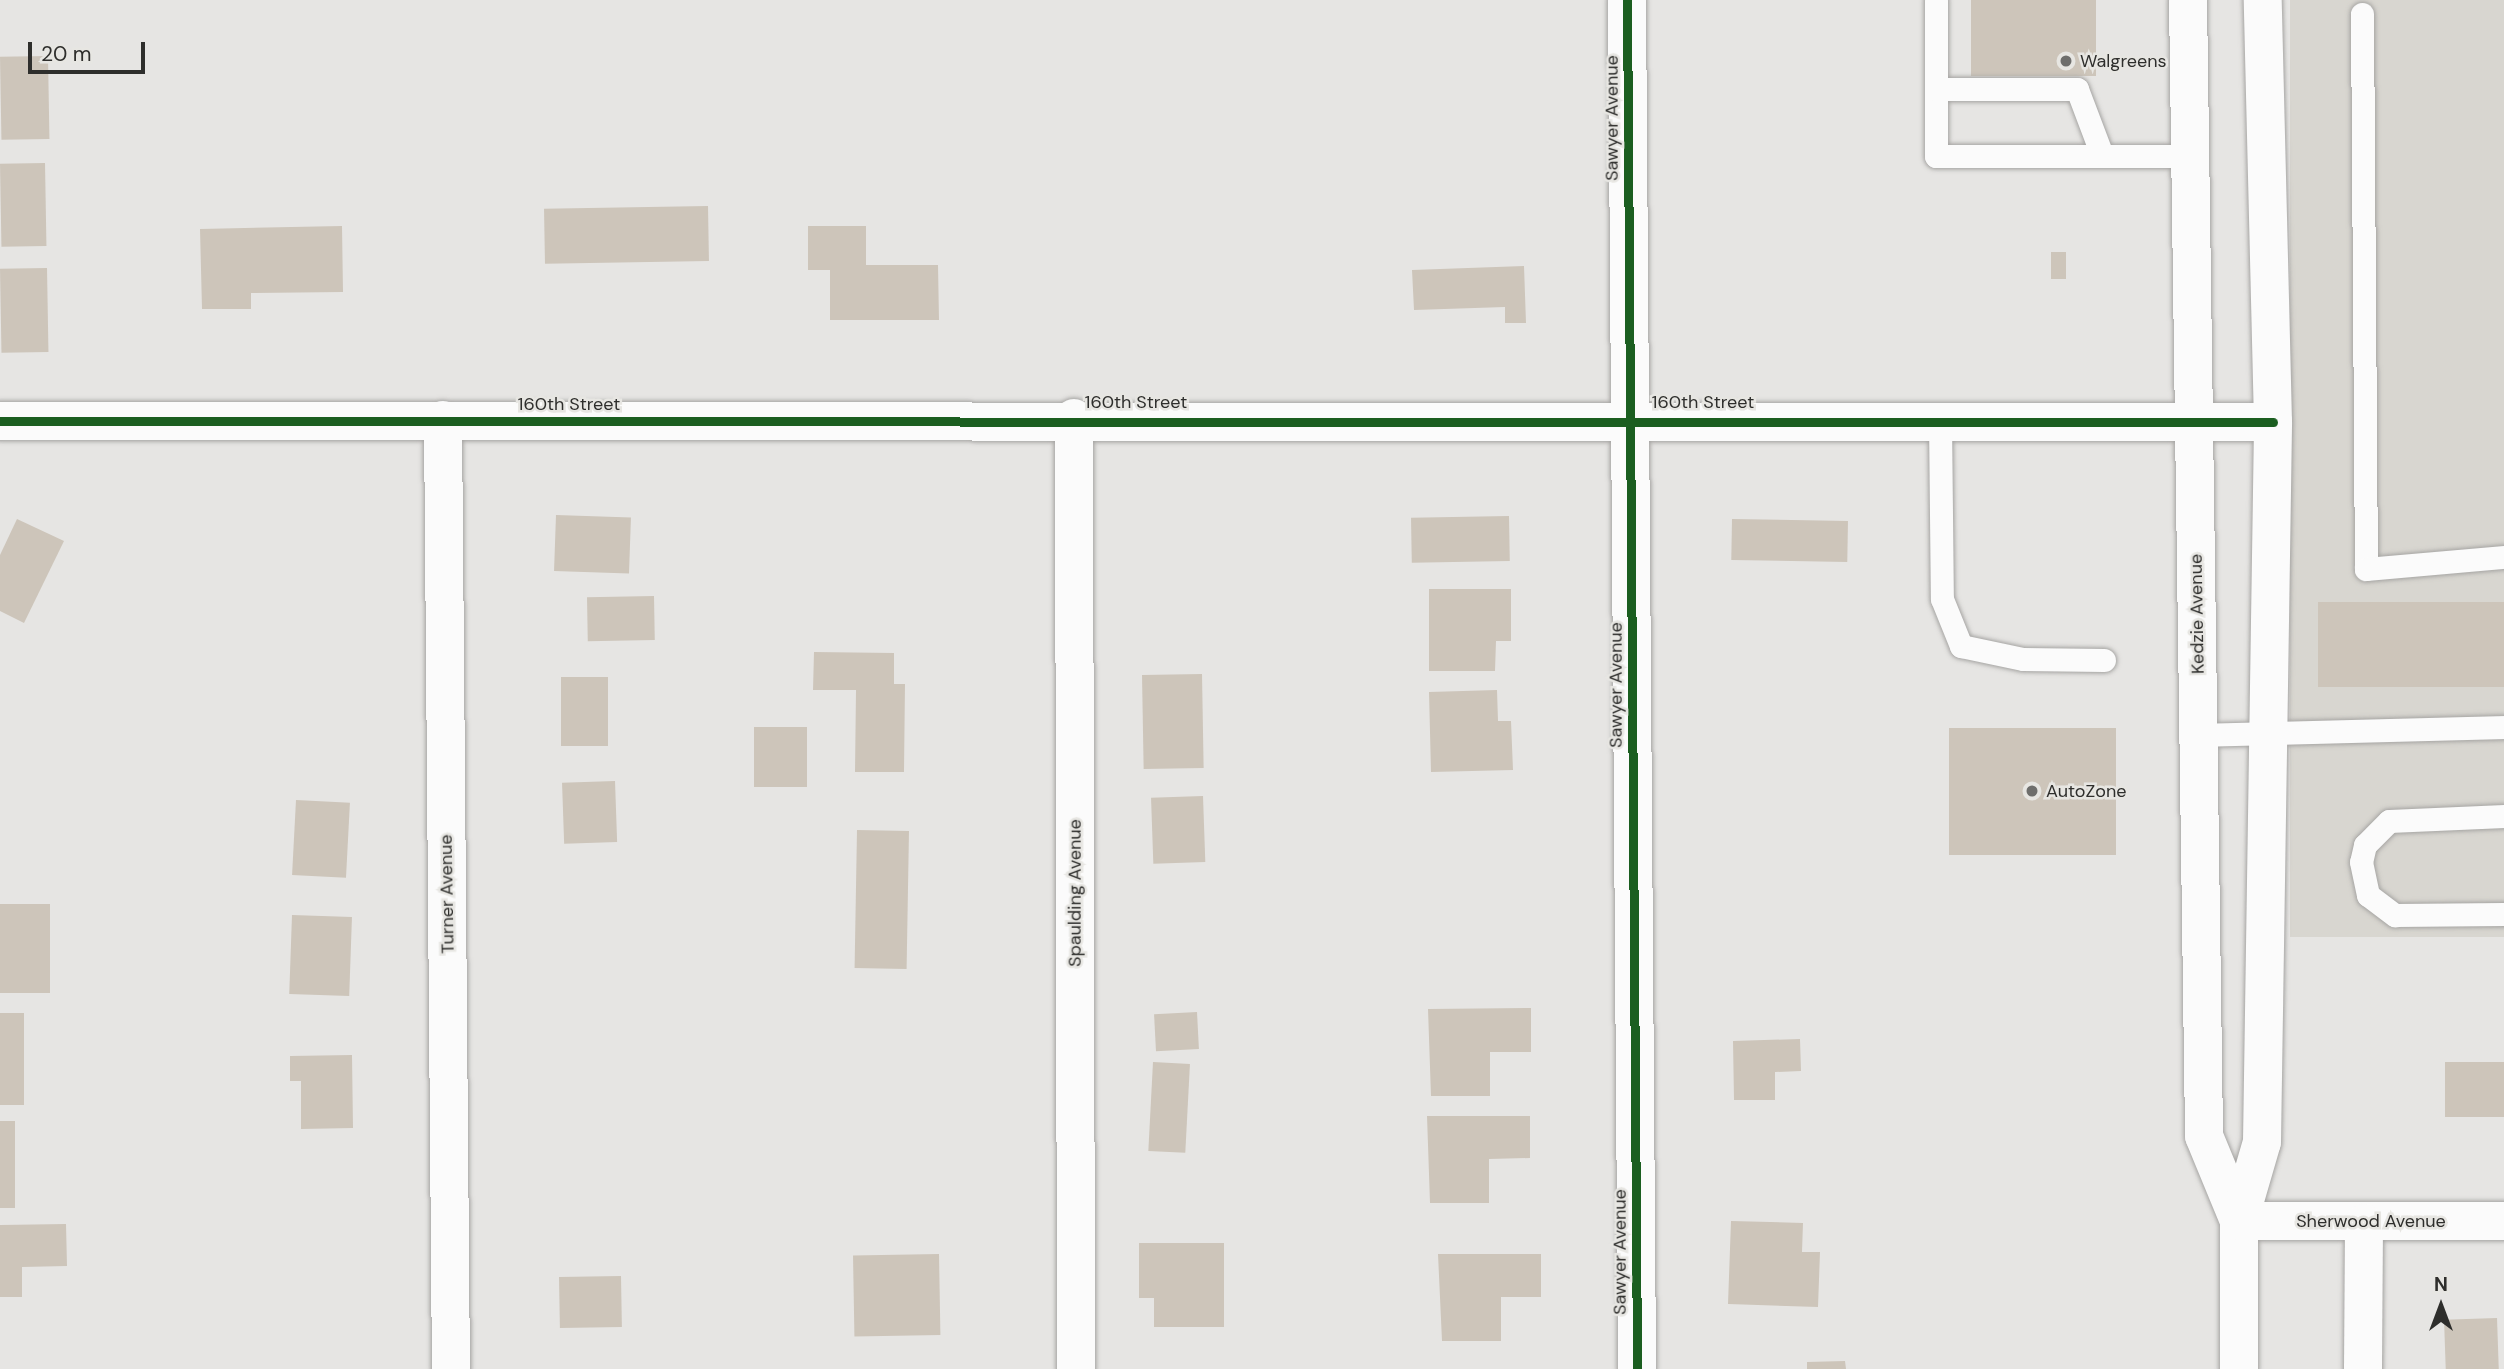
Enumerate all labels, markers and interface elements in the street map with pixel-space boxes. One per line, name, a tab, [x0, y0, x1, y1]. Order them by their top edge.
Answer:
scale bar	[32, 28, 149, 72]
text: 20 m	[41, 40, 92, 68]
place label: Walgreens	[2080, 50, 2167, 72]
marker: Walgreens	[2058, 53, 2074, 69]
street label: Sawyer Avenue	[1601, 55, 1623, 181]
street label: 160th Street	[1085, 391, 1187, 413]
street label: 160th Street	[1652, 391, 1754, 413]
street label: 160th Street	[518, 393, 620, 415]
street label: Kedzie Avenue	[2185, 554, 2209, 674]
street label: Sawyer Avenue	[1605, 622, 1627, 748]
place label: AutoZone	[2046, 780, 2127, 802]
marker: AutoZone	[2024, 783, 2040, 799]
street label: Spaulding Avenue	[1064, 819, 1086, 967]
street label: Turner Avenue	[435, 834, 459, 954]
street label: Sawyer Avenue	[1609, 1189, 1631, 1315]
street label: Sherwood Avenue	[2296, 1210, 2446, 1232]
north arrow	[2406, 1271, 2476, 1341]
text: N	[2434, 1272, 2448, 1297]

